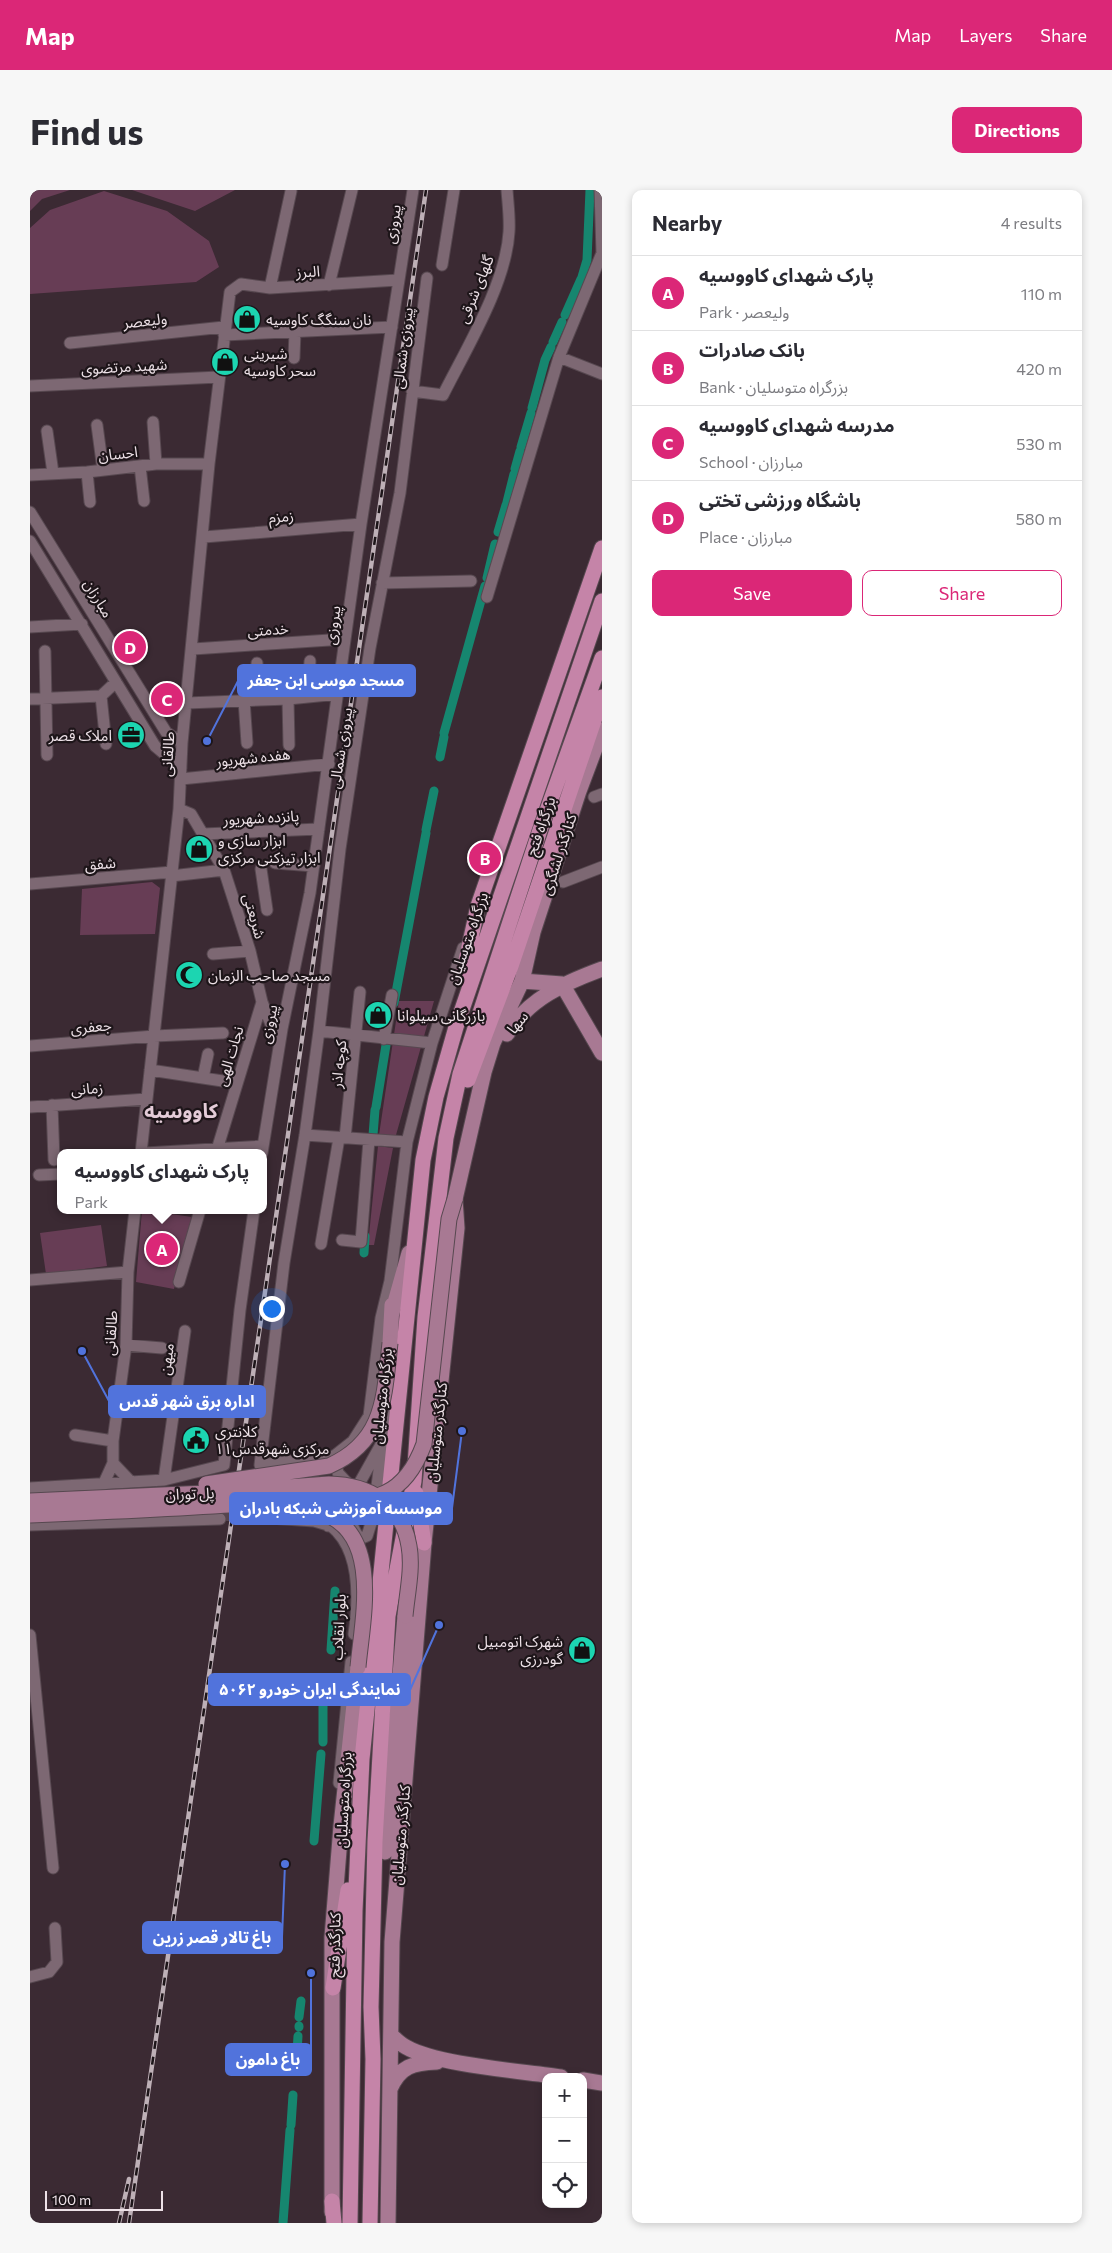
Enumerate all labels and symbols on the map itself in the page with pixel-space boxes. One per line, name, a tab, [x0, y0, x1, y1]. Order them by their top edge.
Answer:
street label: پیروزی	[380, 203, 406, 245]
street label: گلهای شرقی	[453, 252, 498, 326]
street label: البرز	[295, 261, 321, 282]
shop icon: نان سنگگ کاوسیه	[232, 304, 262, 334]
street label: پیروزی شمالی	[388, 306, 418, 390]
street label: ولیعصر	[121, 309, 168, 332]
place label: نان سنگگ کاوسیه	[266, 310, 371, 329]
place label: شیرینی سحر کاوسیه	[244, 344, 316, 380]
shop icon: شیرینی سحر کاوسیه	[210, 347, 240, 377]
street label: شهید مرتضوی	[80, 355, 168, 378]
street label: احسان	[97, 442, 139, 465]
street label: زمزم	[268, 506, 295, 529]
street label: مبارزان	[80, 575, 117, 621]
street label: پیروزی	[320, 604, 346, 646]
street label: خدمتی	[247, 619, 289, 640]
pin: D	[114, 628, 146, 666]
callout: مسجد موسی ابن جعفر	[238, 665, 415, 696]
text: مسجد موسی ابن جعفر	[247, 670, 404, 690]
pin: C	[151, 680, 183, 718]
street label: پیروزی شمالی	[325, 706, 357, 790]
office icon: املاک قصر	[116, 720, 146, 750]
place label: املاک قصر	[48, 726, 112, 745]
street label: طالقانی	[156, 731, 179, 777]
street label: هفده شهریور	[214, 744, 291, 771]
street label: بزرگراه فتح	[522, 794, 562, 859]
street label: پانزده شهریور	[221, 806, 300, 830]
street label: کنارگذر لشگری	[536, 810, 581, 897]
place label: ابزار سازی و ابزار تیزکنی مرکزی	[218, 831, 321, 867]
shop icon: ابزار سازی و ابزار تیزکنی مرکزی	[184, 834, 214, 864]
pin: B	[469, 839, 501, 877]
street label: شفق	[84, 853, 117, 875]
street label: بزرگراه متوسلیان	[443, 890, 492, 987]
street label: شریعتی	[239, 891, 270, 941]
mosque icon: مسجد صاحب الزمان	[174, 960, 204, 990]
place label: مسجد صاحب الزمان	[208, 966, 330, 985]
shop icon: بازرگانی سیلوانا	[363, 1000, 393, 1030]
street label: پیروزی	[255, 1003, 283, 1046]
place label: بازرگانی سیلوانا	[397, 1006, 485, 1025]
street label: سها	[503, 1007, 532, 1038]
street label: جعفری	[70, 1015, 113, 1038]
street label: نجات الهی	[211, 1024, 248, 1088]
street label: کوچه اذر	[326, 1038, 352, 1090]
street label: زمانی	[70, 1078, 104, 1099]
district label: کاووسیه	[144, 1098, 219, 1123]
pin: A	[146, 1230, 178, 1268]
your location	[259, 1296, 285, 1322]
street label: طالقانی	[99, 1310, 122, 1356]
street label: میهن	[155, 1342, 178, 1376]
street label: بزرگراه متوسلیان	[367, 1347, 396, 1445]
street label: کنارگذر متوسلیان	[422, 1380, 451, 1483]
callout: اداره برق شهر قدس	[109, 1386, 265, 1417]
text: اداره برق شهر قدس	[119, 1391, 255, 1411]
place label: کلانتری ۱۱مرکزی شهرقدس	[215, 1422, 329, 1458]
public building icon: کلانتری ۱۱مرکزی شهرقدس	[181, 1425, 211, 1455]
street label: پل توران	[165, 1483, 215, 1505]
callout: موسسه آموزشی شبکه بادران	[230, 1493, 452, 1524]
text: موسسه آموزشی شبکه بادران	[240, 1498, 442, 1518]
street label: بلوار انقلاب	[327, 1593, 350, 1661]
place label: شهرک اتومبیل گودرزی	[478, 1632, 564, 1668]
shop icon: شهرک اتومبیل گودرزی	[567, 1635, 597, 1665]
callout: نمایندگی ایران خودرو ۵۰۶۲	[209, 1674, 410, 1705]
text: نمایندگی ایران خودرو ۵۰۶۲	[219, 1679, 401, 1699]
street label: بزرگراه متوسلیان	[331, 1751, 356, 1849]
street label: کنارگذر متوسلیان	[387, 1784, 414, 1886]
street label: کنارگذر فتح	[324, 1911, 348, 1978]
callout: باغ تالار قصر زرین	[143, 1922, 282, 1953]
text: باغ تالار قصر زرین	[153, 1927, 271, 1949]
callout: باغ دامون	[226, 2044, 311, 2075]
text: باغ دامون	[236, 2049, 300, 2071]
scale bar	[45, 2188, 162, 2211]

